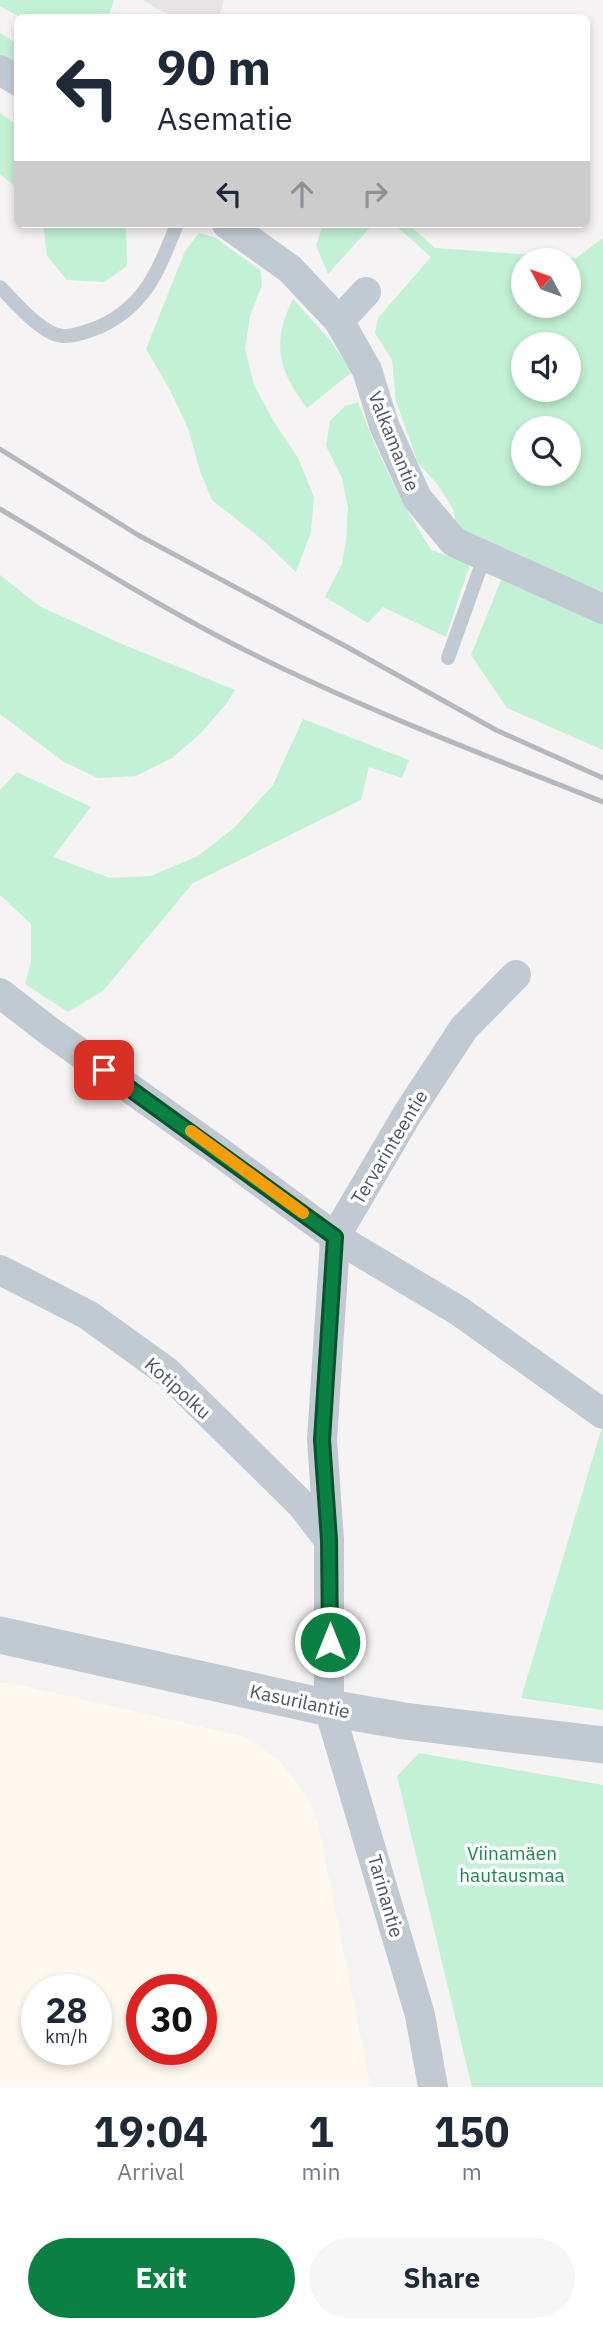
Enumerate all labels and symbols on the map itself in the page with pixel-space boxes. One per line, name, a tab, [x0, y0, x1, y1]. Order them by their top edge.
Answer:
north arrow	[511, 248, 581, 318]
street label: Valkamantie	[363, 387, 425, 495]
pin	[74, 1040, 134, 1100]
street label: Tervarinteentie	[345, 1085, 433, 1209]
street label: Kotipolku	[140, 1352, 216, 1424]
position arrow	[293, 1605, 367, 1679]
street label: Kasurilantie	[248, 1679, 352, 1723]
park label: Viinamäen hautausmaa	[459, 1841, 565, 1887]
street label: Tarinantie	[363, 1852, 409, 1940]
speed limit sign: 30	[126, 1974, 217, 2065]

